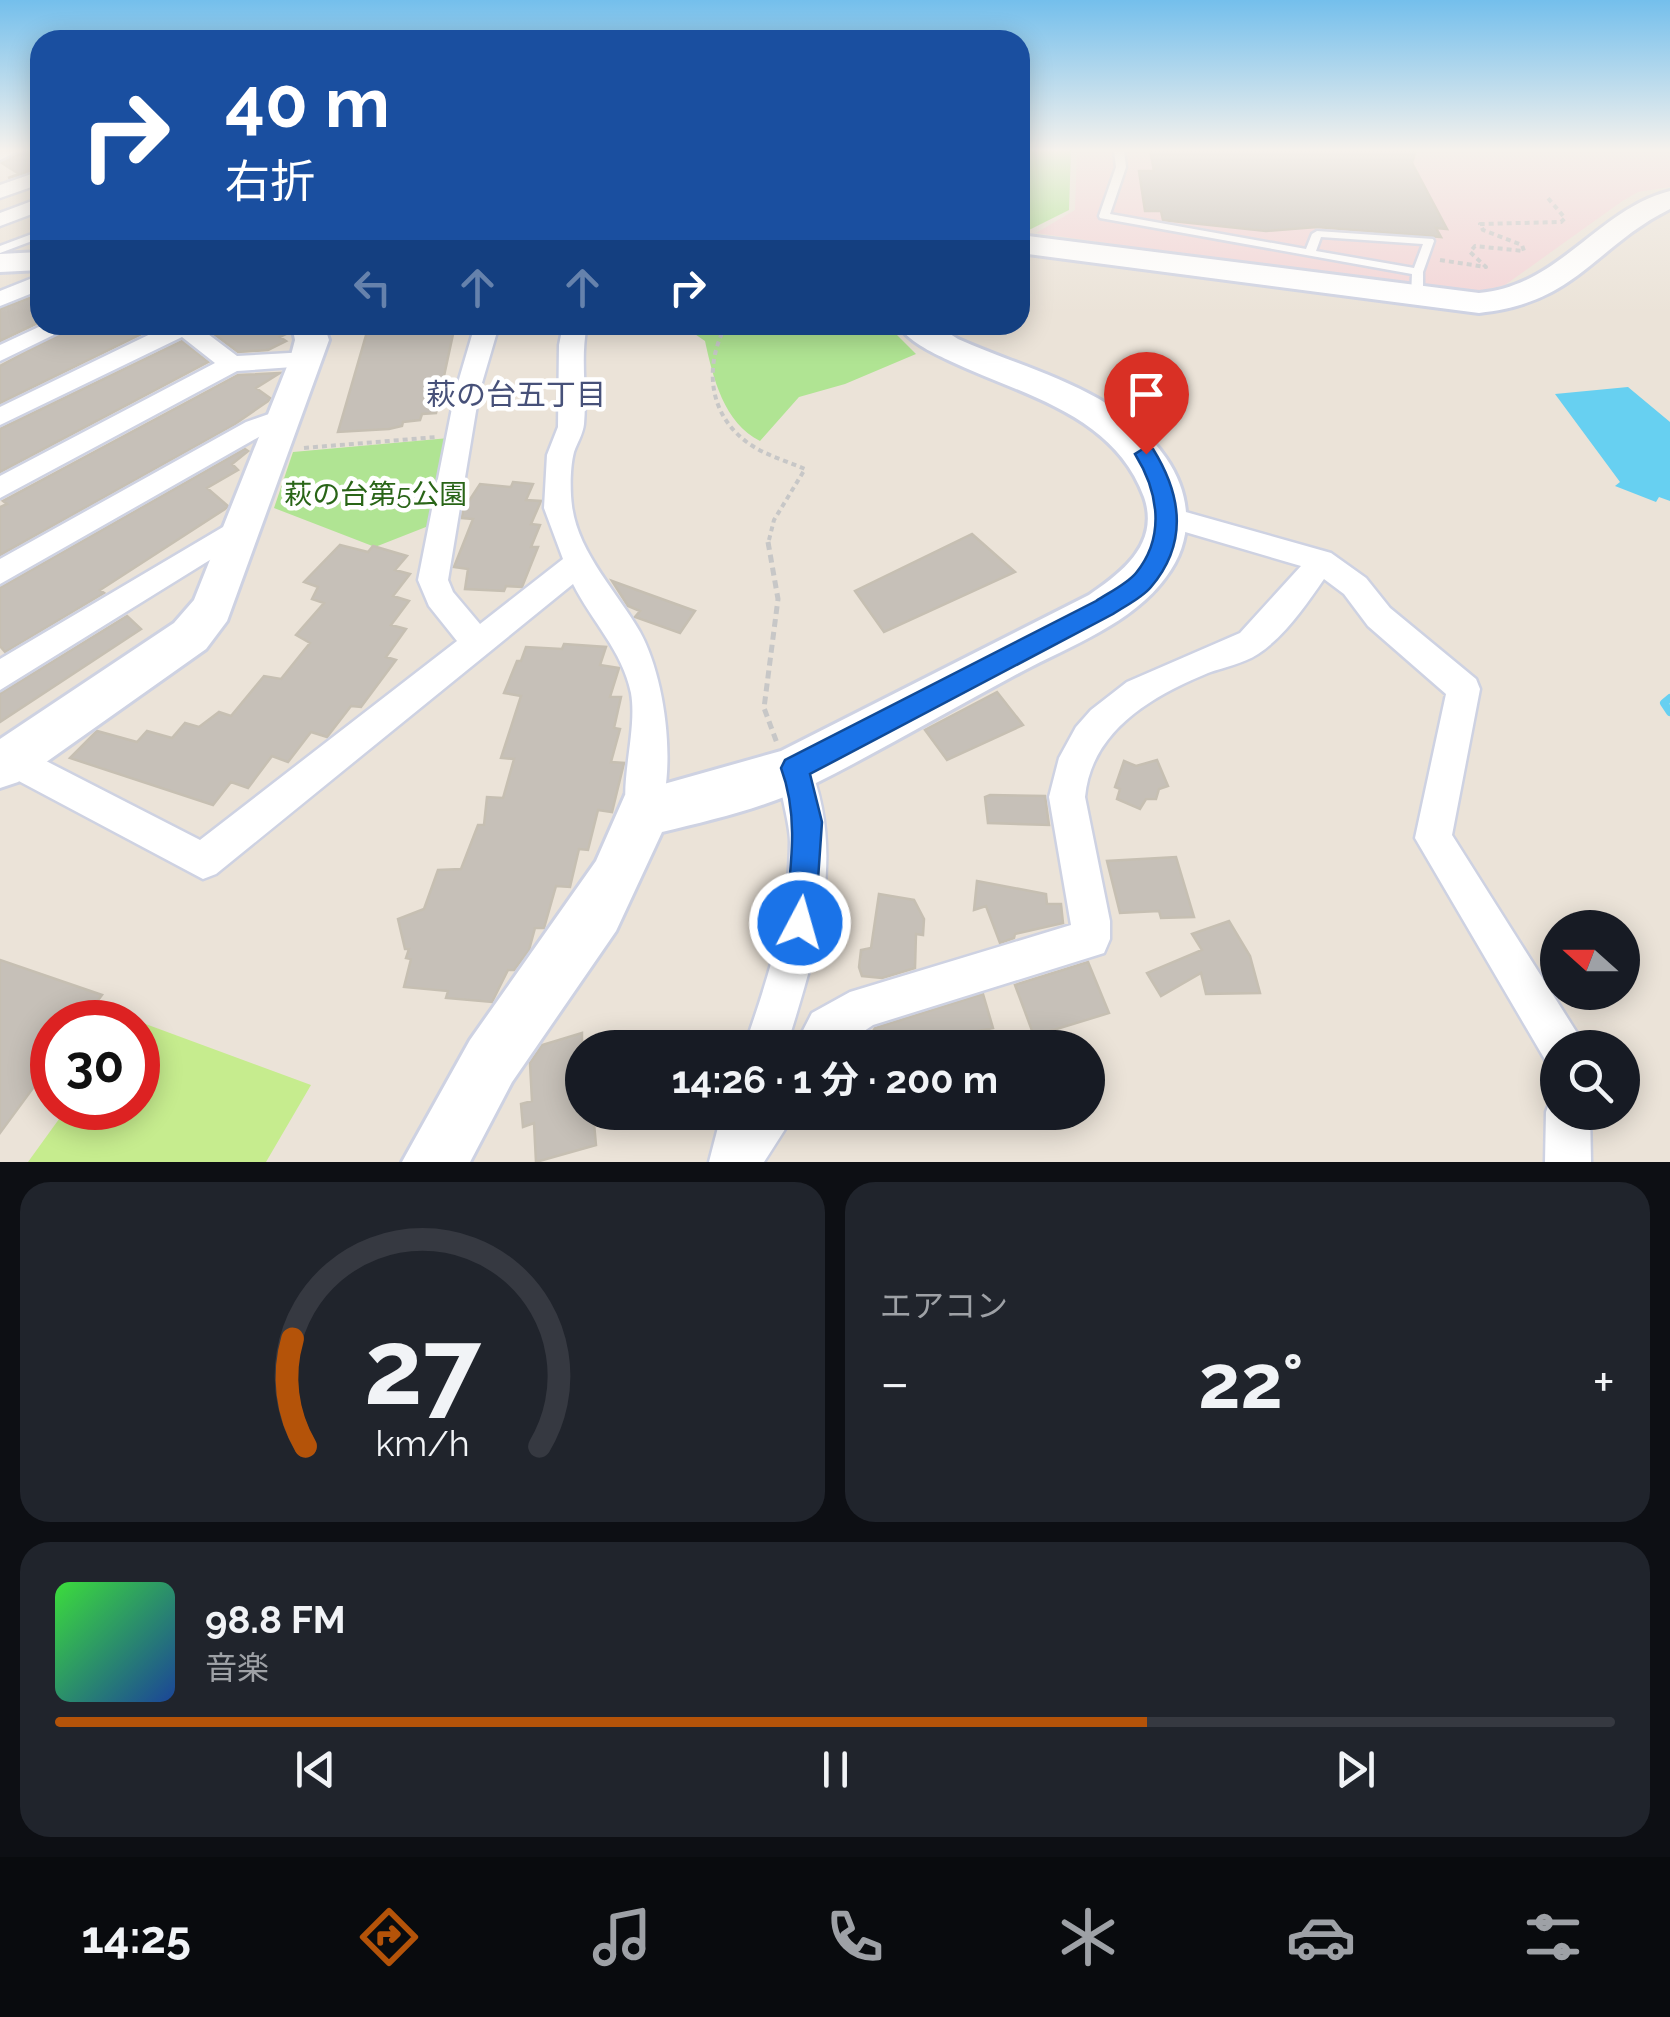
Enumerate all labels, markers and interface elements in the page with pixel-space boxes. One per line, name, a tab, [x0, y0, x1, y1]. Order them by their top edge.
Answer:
text: 40 m	[225, 61, 390, 143]
icon: right	[60, 70, 190, 200]
text: 右折	[225, 155, 315, 208]
icon: left	[345, 260, 400, 315]
icon: ahead	[450, 260, 505, 315]
icon: ahead	[555, 260, 610, 315]
icon: right	[660, 260, 715, 315]
pin	[1104, 352, 1189, 455]
icon: arrive	[1119, 367, 1174, 422]
district label: 萩の台五丁目	[426, 377, 606, 412]
park label: 萩の台第5公園	[284, 478, 468, 511]
position arrow	[748, 871, 852, 975]
north arrow	[1540, 910, 1640, 1010]
map controls	[1540, 910, 1640, 1130]
speed limit sign: 30	[30, 1000, 160, 1130]
button: search	[1540, 1030, 1640, 1130]
text: 14:26 · 1 分 · 200 m	[672, 1057, 998, 1102]
text: エアコン	[880, 1287, 1008, 1324]
text: 27	[364, 1306, 482, 1428]
text: 22°	[1198, 1337, 1304, 1426]
text: −	[880, 1350, 910, 1415]
text: +	[1592, 1350, 1615, 1415]
text: km/h	[375, 1422, 470, 1464]
text: 98.8 FM	[205, 1597, 346, 1642]
text: 音楽	[205, 1649, 269, 1686]
icon: previous	[288, 1742, 343, 1797]
icon: pause	[808, 1742, 863, 1797]
icon: next	[1328, 1742, 1383, 1797]
icon: directions	[354, 1902, 424, 1972]
icon: music	[587, 1902, 657, 1972]
icon: phone	[820, 1902, 890, 1972]
icon: climate	[1053, 1902, 1123, 1972]
icon: car	[1286, 1902, 1356, 1972]
icon: filters	[1518, 1902, 1588, 1972]
text: 14:25	[81, 1911, 191, 1964]

